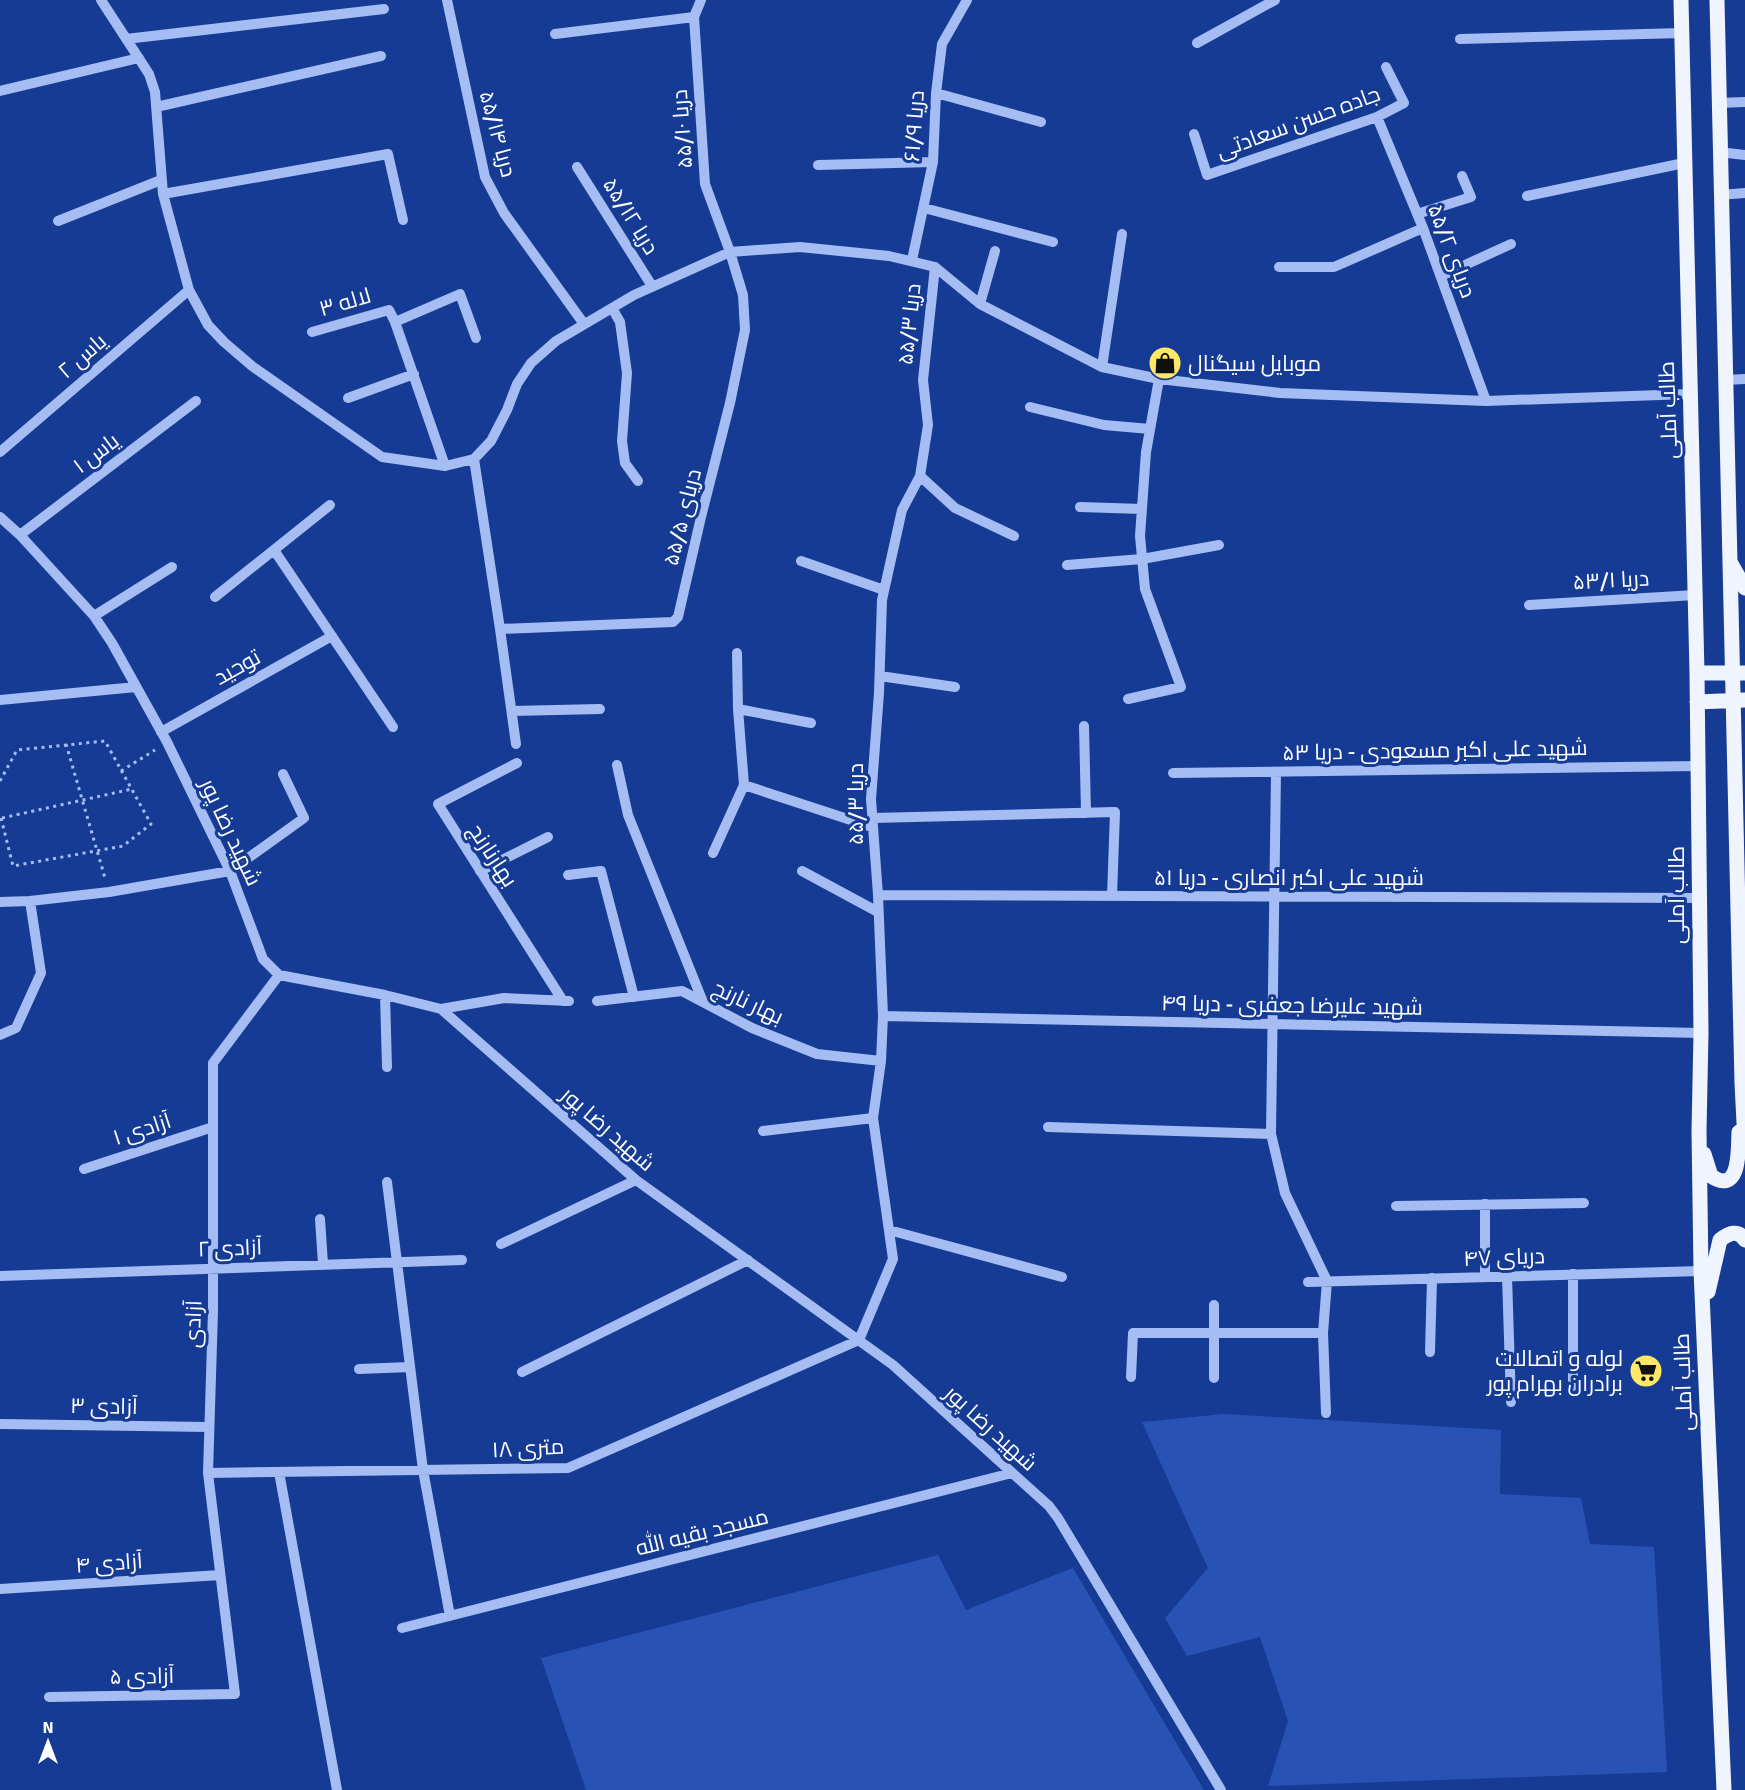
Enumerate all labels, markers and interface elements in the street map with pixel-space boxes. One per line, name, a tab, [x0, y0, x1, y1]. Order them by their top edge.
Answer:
street label: جاده حسن سعادتی	[1212, 80, 1384, 164]
street label: دریا ۵۵/۱۴	[474, 88, 522, 180]
street label: دریا ۵۵/۱۰	[666, 89, 698, 169]
street label: دریا ۶۱/۹	[898, 89, 930, 163]
street label: دریا ۵۵/۱۲	[597, 173, 665, 259]
street label: دریای ۵۵/۲	[1422, 200, 1482, 302]
street label: لاله ۳	[316, 282, 374, 322]
street label: دریا ۵۵/۳	[891, 282, 927, 366]
street label: یاس ۲	[52, 328, 112, 384]
shop icon: موبایل سیگنال	[1147, 345, 1183, 381]
place label: موبایل سیگنال	[1188, 350, 1321, 377]
street label: طالب آملی	[1653, 361, 1683, 459]
street label: یاس ۱	[68, 427, 124, 479]
street label: دریای ۵۵/۵	[657, 466, 707, 568]
street label: دریا ۵۳/۱	[1572, 565, 1650, 595]
street label: توحید	[209, 643, 265, 691]
street label: شهید علی اکبر مسعودی - دریا ۵۳	[1282, 734, 1588, 766]
street label: دریا ۵۵/۳	[842, 763, 869, 845]
street label: شهید رضا پور	[193, 772, 268, 890]
street label: بهارنارنج	[462, 818, 524, 892]
street label: طالب آملی	[1663, 846, 1690, 944]
street label: شهید علی اکبر انصاری - دریا ۵۱	[1154, 864, 1424, 891]
street label: بهار نارنج	[708, 974, 788, 1031]
street label: شهید علیرضا جعفری - دریا ۴۹	[1161, 989, 1423, 1021]
street label: شهید رضا پور	[553, 1080, 660, 1178]
street label: آزادی ۱	[109, 1107, 175, 1151]
street label: آزادی ۲	[197, 1233, 263, 1263]
street label: دریای ۴۷	[1463, 1242, 1545, 1272]
street label: آزادی	[179, 1299, 207, 1348]
street label: طالب آملی	[1668, 1333, 1698, 1431]
place label: لوله و اتصالات برادران بهرام پور	[1485, 1345, 1623, 1399]
supermarket icon: لوله و اتصالات برادران بهرام پور	[1628, 1353, 1664, 1389]
street label: شهید رضا پور	[937, 1378, 1043, 1477]
street label: آزادی ۳	[70, 1392, 138, 1420]
street label: ۱۸ متری	[491, 1433, 565, 1463]
street label: مسجد بقیه الله	[633, 1501, 771, 1562]
street label: آزادی ۴	[74, 1547, 144, 1579]
street label: آزادی ۵	[109, 1662, 175, 1690]
north arrow	[18, 1712, 78, 1772]
text: N	[42, 1718, 54, 1738]

